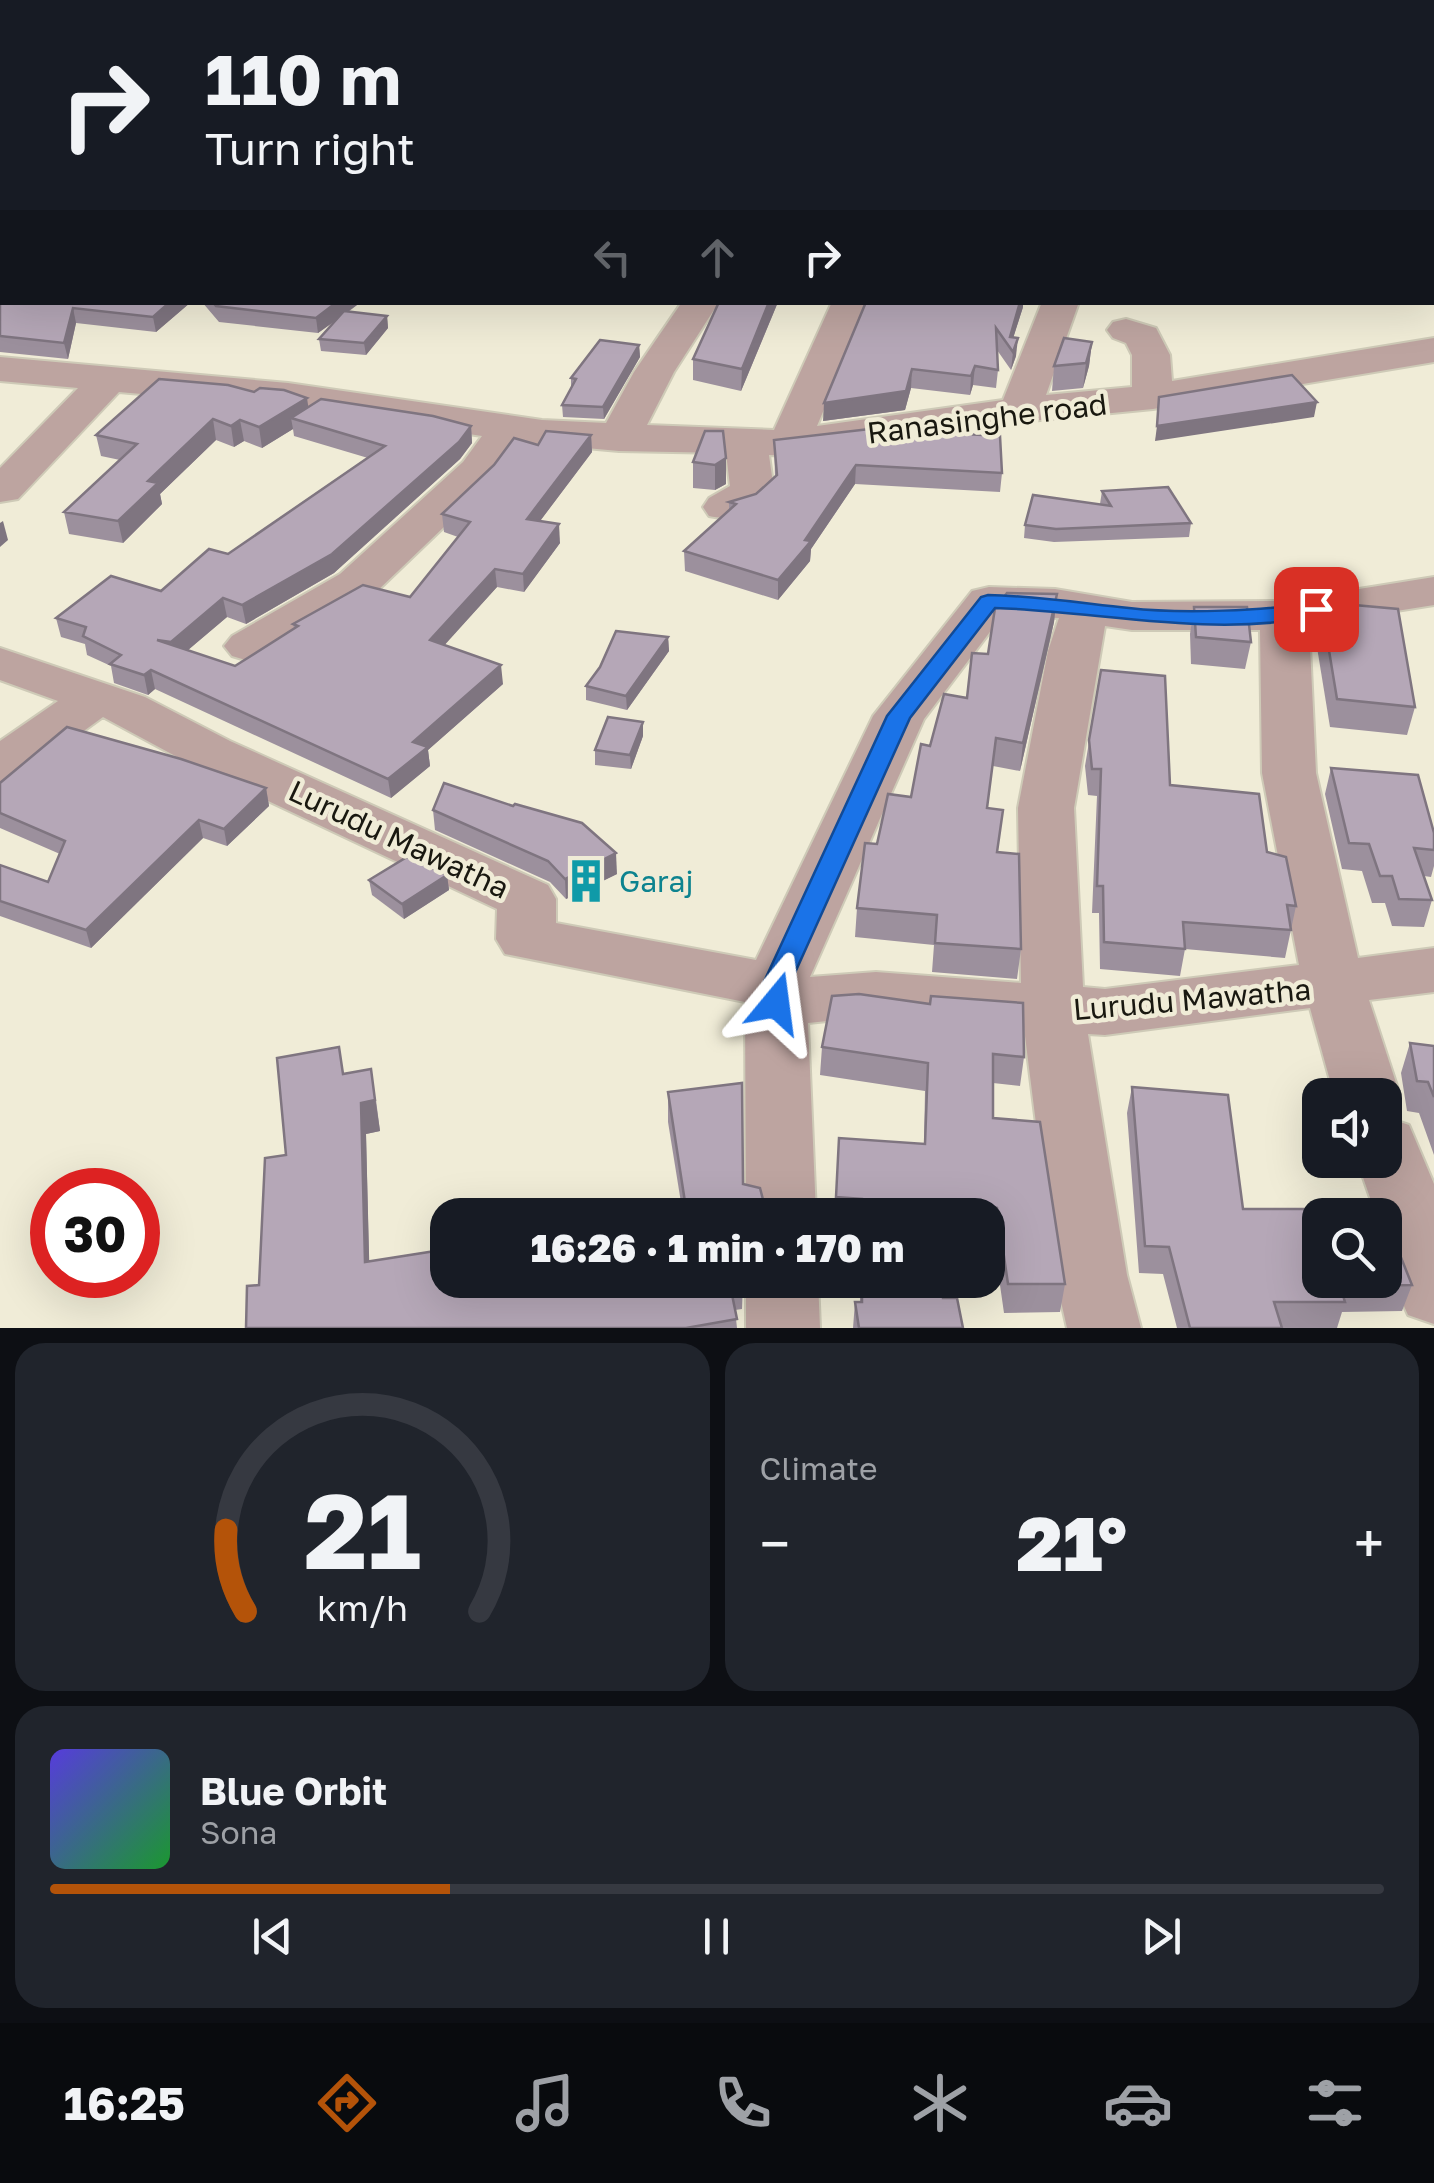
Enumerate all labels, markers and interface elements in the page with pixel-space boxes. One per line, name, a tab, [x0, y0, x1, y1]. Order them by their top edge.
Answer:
text: 110 m	[205, 36, 401, 120]
icon: right	[40, 40, 170, 170]
text: Turn right	[205, 121, 415, 175]
icon: left	[585, 230, 640, 285]
icon: ahead	[690, 230, 745, 285]
icon: right	[795, 230, 850, 285]
street label: Ranasinghe road	[865, 385, 1109, 451]
pin	[1274, 567, 1359, 652]
icon: arrive	[1289, 582, 1344, 637]
street label: Lurudu Mawatha	[283, 772, 515, 906]
building icon: Garaj	[562, 857, 610, 905]
place label: Garaj	[619, 863, 694, 899]
position arrow	[724, 951, 828, 1055]
street label: Lurudu Mawatha	[1071, 971, 1313, 1027]
map controls	[1302, 1078, 1402, 1298]
button: sound	[1302, 1078, 1402, 1178]
speed limit sign: 30	[30, 1168, 160, 1298]
button: search	[1302, 1198, 1402, 1298]
text: 16:26 · 1 min · 170 m	[531, 1225, 904, 1270]
text: Climate	[760, 1449, 878, 1487]
text: 21	[304, 1467, 421, 1592]
text: 21°	[1017, 1497, 1127, 1588]
text: −	[760, 1510, 790, 1576]
text: +	[1354, 1510, 1384, 1576]
text: km/h	[317, 1586, 408, 1629]
text: Blue Orbit	[200, 1768, 387, 1813]
text: Sona	[200, 1813, 277, 1851]
icon: previous	[245, 1909, 300, 1964]
icon: pause	[689, 1909, 744, 1964]
icon: next	[1134, 1909, 1189, 1964]
icon: directions	[312, 2068, 382, 2138]
icon: music	[510, 2068, 580, 2138]
icon: phone	[708, 2068, 778, 2138]
icon: climate	[905, 2068, 975, 2138]
icon: car	[1103, 2068, 1173, 2138]
icon: filters	[1300, 2068, 1370, 2138]
text: 16:25	[64, 2076, 185, 2130]

